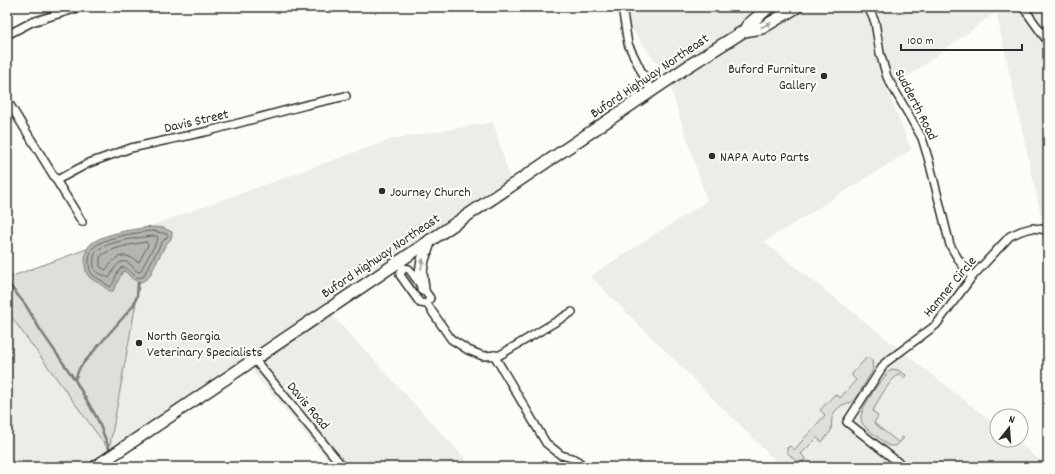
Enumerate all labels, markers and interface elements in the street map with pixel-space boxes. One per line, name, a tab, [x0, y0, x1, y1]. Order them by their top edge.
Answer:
one-way arrow	[760, 22, 772, 29]
scale bar	[901, 26, 1022, 52]
street label: Buford Highway Northeast	[587, 29, 713, 124]
text: 100 m	[907, 33, 934, 50]
place label: Buford Furniture Gallery	[728, 60, 816, 96]
street label: Sudderth Road	[889, 66, 942, 144]
marker: Buford Furniture Gallery	[819, 71, 829, 81]
street label: Davis Street	[162, 105, 231, 139]
place label: NAPA Auto Parts	[720, 148, 809, 168]
marker: NAPA Auto Parts	[707, 151, 717, 161]
place label: Journey Church	[390, 183, 471, 203]
marker: Journey Church	[377, 186, 387, 196]
street label: Buford Highway Northeast	[318, 209, 444, 304]
street label: Hamner Circle	[919, 252, 982, 322]
one-way arrow	[420, 258, 426, 270]
place label: North Georgia Veterinary Specialists	[147, 327, 263, 363]
marker: North Georgia Veterinary Specialists	[134, 338, 144, 348]
street label: Davis Road	[281, 378, 334, 435]
north arrow	[989, 408, 1029, 448]
text: N	[1006, 412, 1017, 429]

